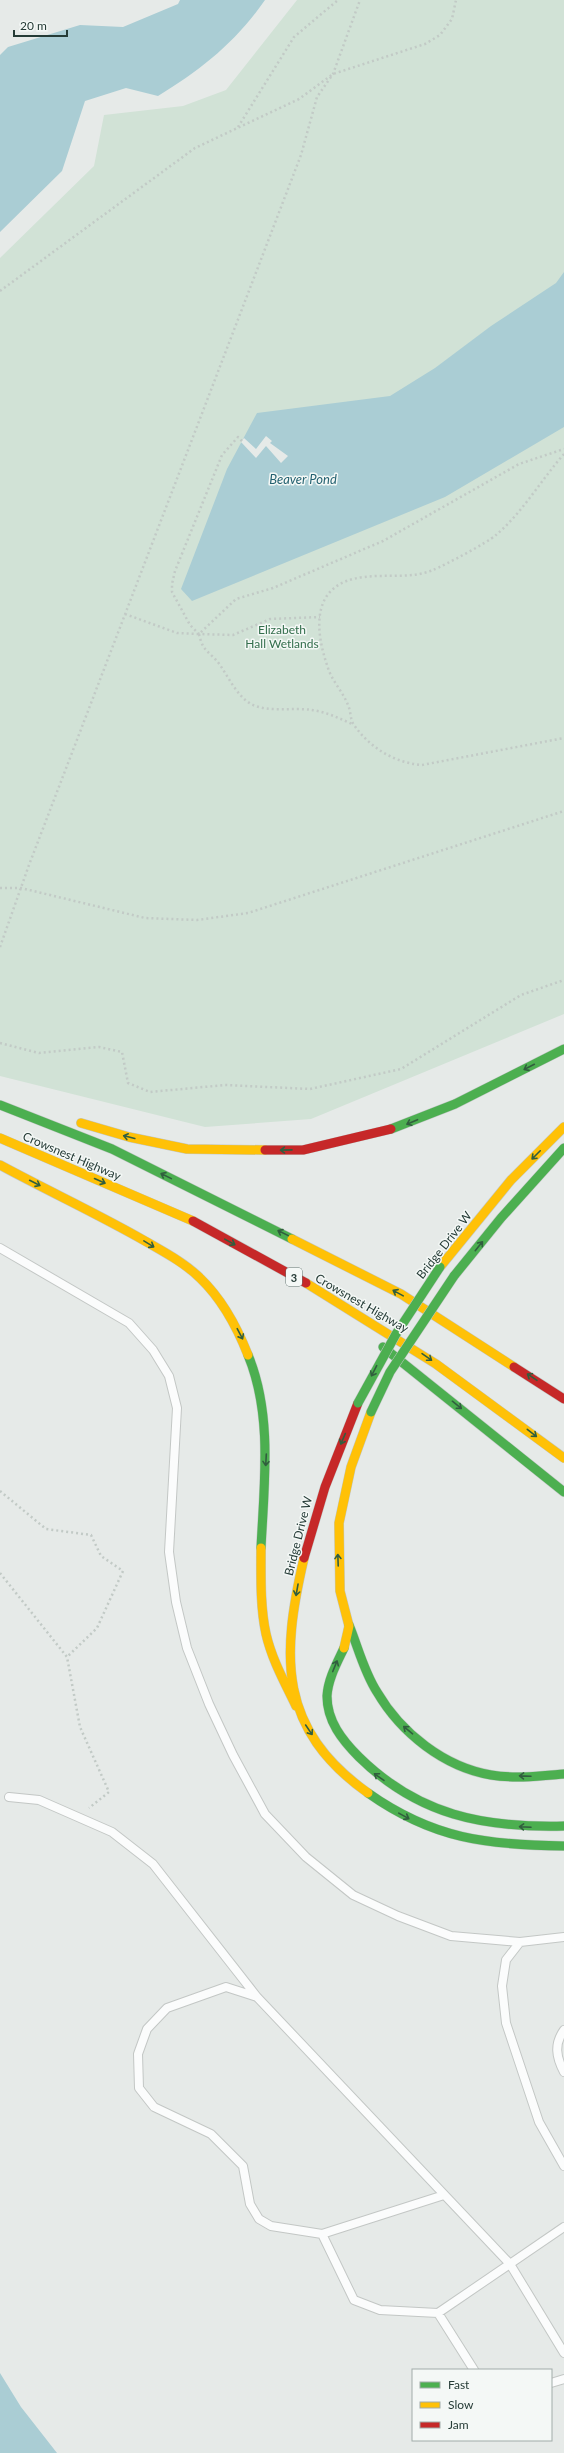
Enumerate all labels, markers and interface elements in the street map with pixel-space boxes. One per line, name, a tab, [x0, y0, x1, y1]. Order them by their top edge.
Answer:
scale bar	[14, 12, 67, 38]
text: 20 m	[20, 18, 47, 33]
water label: Beaver Pond	[269, 471, 337, 487]
park label: Elizabeth Hall Wetlands	[245, 622, 319, 651]
one-way arrow	[523, 1063, 535, 1071]
one-way arrow	[406, 1119, 418, 1127]
street label: Crowsnest Highway	[21, 1129, 124, 1184]
one-way arrow	[123, 1132, 136, 1140]
one-way arrow	[280, 1147, 293, 1154]
one-way arrow	[531, 1150, 541, 1160]
one-way arrow	[160, 1172, 172, 1179]
one-way arrow	[94, 1177, 106, 1185]
one-way arrow	[28, 1180, 40, 1188]
street label: Bridge Drive W	[413, 1208, 475, 1282]
one-way arrow	[277, 1229, 289, 1236]
one-way arrow	[224, 1239, 236, 1246]
one-way arrow	[474, 1240, 483, 1251]
one-way arrow	[143, 1241, 155, 1249]
road number: 3	[286, 1268, 302, 1286]
street label: Crowsnest Highway	[313, 1270, 412, 1336]
one-way arrow	[392, 1289, 404, 1296]
one-way arrow	[237, 1328, 244, 1340]
one-way arrow	[422, 1353, 433, 1361]
one-way arrow	[369, 1364, 377, 1376]
one-way arrow	[527, 1373, 538, 1381]
one-way arrow	[451, 1400, 462, 1409]
one-way arrow	[527, 1429, 538, 1438]
one-way arrow	[338, 1433, 346, 1445]
one-way arrow	[262, 1453, 269, 1466]
street label: Bridge Drive W	[281, 1494, 315, 1577]
one-way arrow	[334, 1554, 342, 1567]
one-way arrow	[293, 1583, 301, 1596]
one-way arrow	[332, 1661, 339, 1673]
one-way arrow	[306, 1724, 314, 1736]
one-way arrow	[403, 1725, 413, 1735]
one-way arrow	[519, 1772, 532, 1780]
one-way arrow	[373, 1773, 384, 1781]
one-way arrow	[398, 1813, 410, 1821]
one-way arrow	[519, 1824, 532, 1831]
legend	[412, 2369, 552, 2441]
text: Fast	[448, 2377, 470, 2392]
text: Slow	[448, 2397, 474, 2412]
text: Jam	[448, 2417, 469, 2432]

